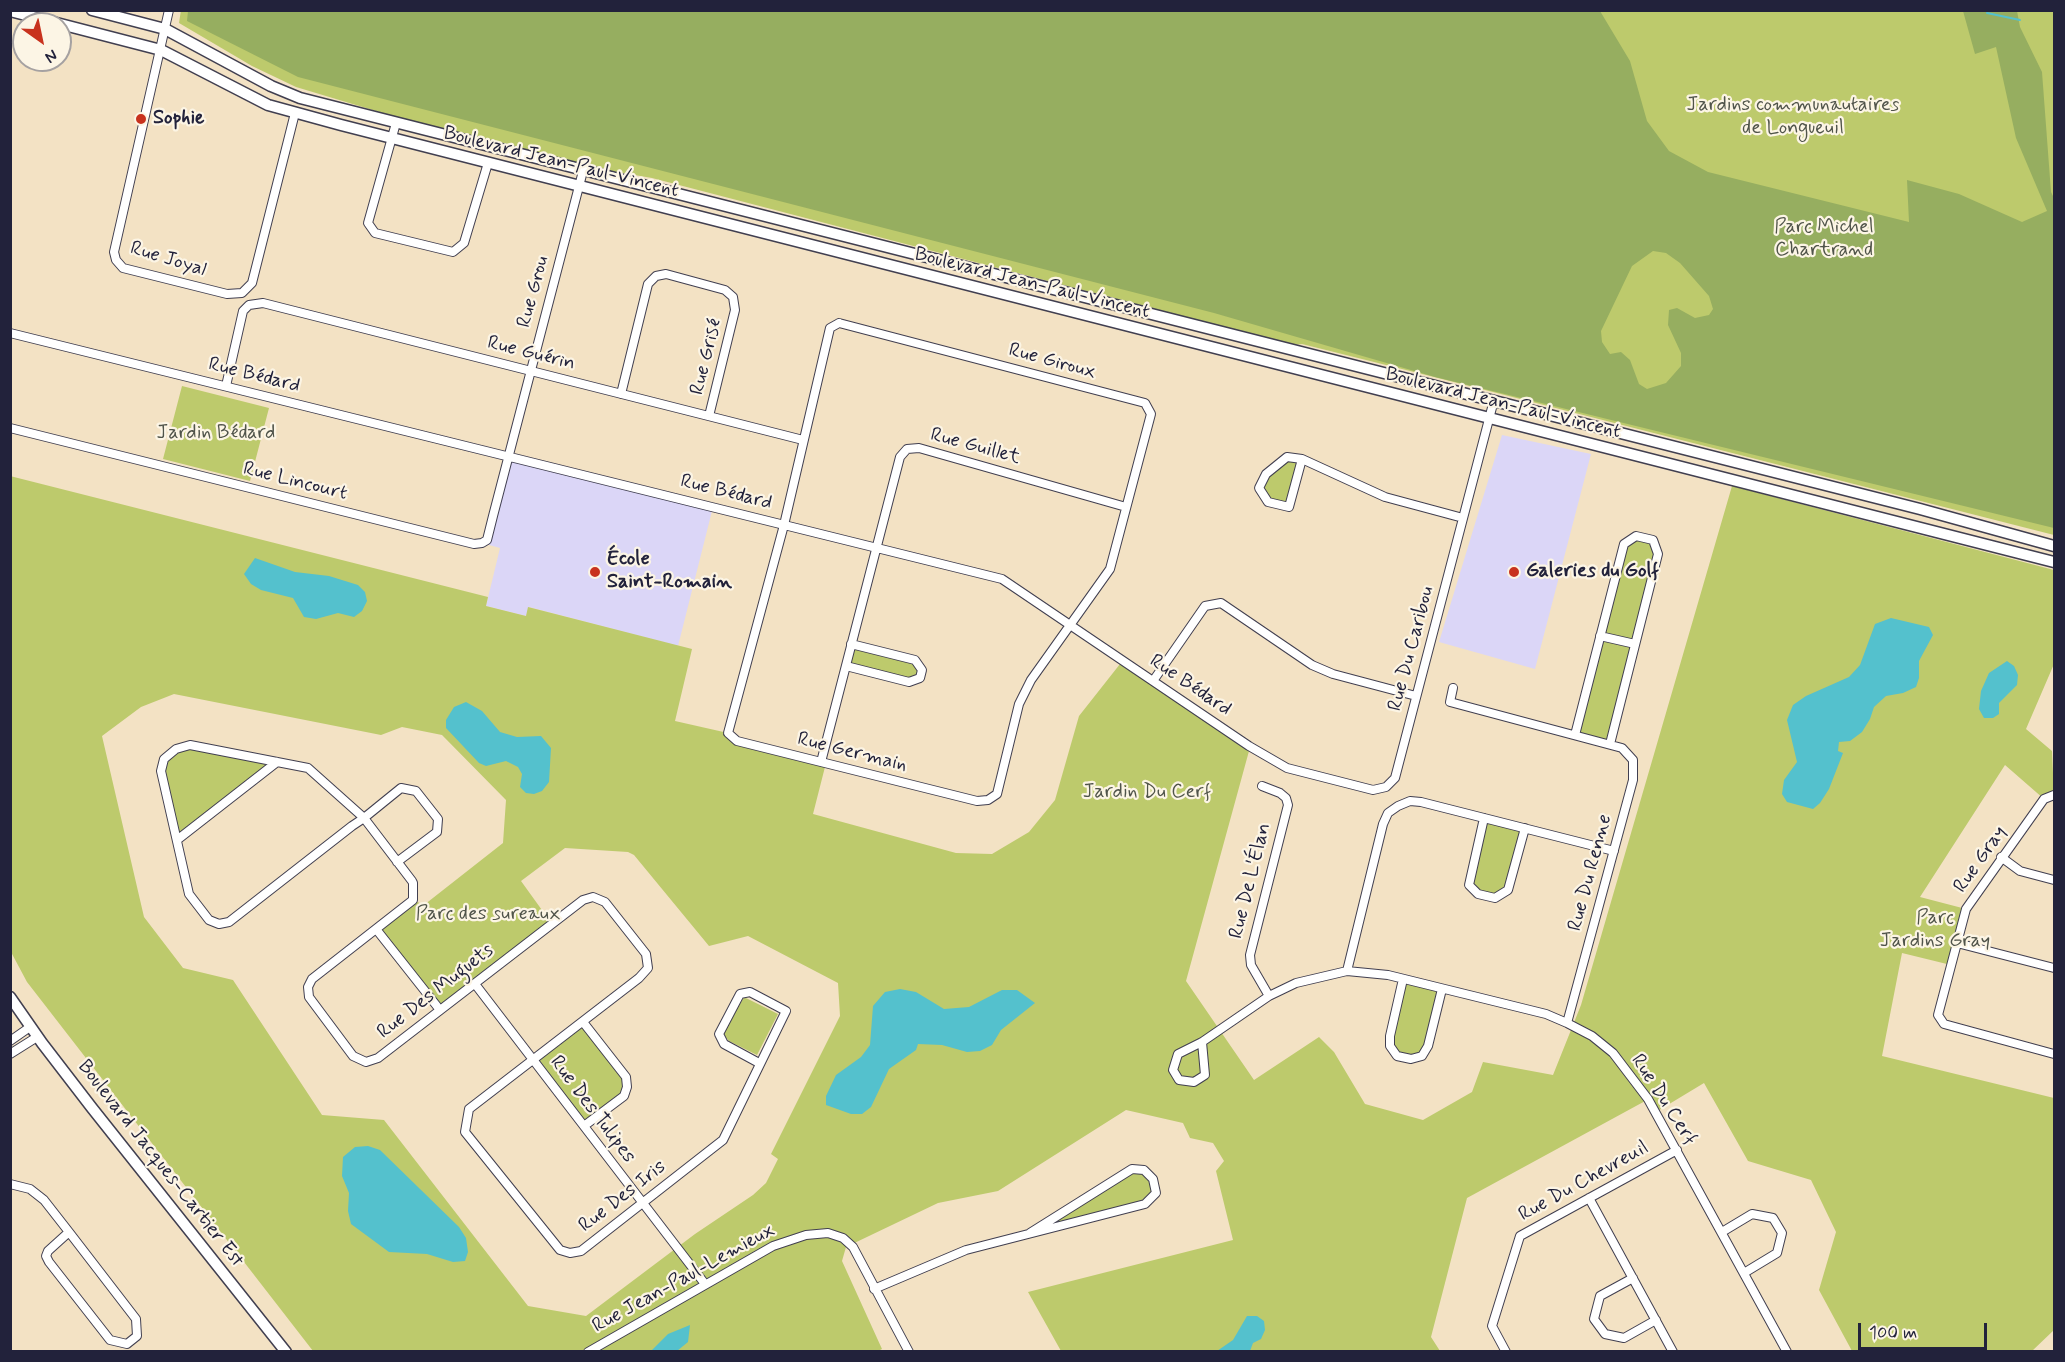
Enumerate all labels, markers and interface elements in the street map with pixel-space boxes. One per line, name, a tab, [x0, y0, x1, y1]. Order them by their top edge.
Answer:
north arrow	[12, 12, 72, 72]
text: N	[41, 44, 61, 68]
park label: Jardins communautaires de Longueuil	[1687, 94, 1899, 141]
place label: Sophie	[153, 107, 204, 131]
marker: Sophie	[134, 112, 148, 126]
street label: Boulevard Jean-Paul-Vincent	[441, 122, 681, 204]
park label: Parc Michel Chartrand	[1774, 216, 1874, 263]
street label: Rue Joyal	[127, 237, 209, 283]
street label: Boulevard Jean-Paul-Vincent	[912, 243, 1152, 325]
street label: Rue Grou	[513, 254, 555, 330]
street label: Rue Grisé	[686, 316, 728, 398]
street label: Rue Guérin	[485, 331, 577, 377]
street label: Rue Giroux	[1006, 339, 1098, 385]
street label: Rue Bédard	[206, 353, 302, 399]
street label: Boulevard Jean-Paul-Vincent	[1383, 363, 1623, 445]
park label: Jardin Bédard	[157, 422, 275, 446]
street label: Rue Guillet	[928, 424, 1022, 470]
street label: Rue Lincourt	[240, 457, 350, 507]
street label: Rue Bédard	[678, 470, 774, 516]
place label: École Saint-Romain	[607, 548, 732, 595]
place label: Galeries du Golf	[1526, 560, 1659, 584]
marker: École Saint-Romain	[588, 565, 602, 579]
marker: Galeries du Golf	[1507, 565, 1521, 579]
street label: Rue Du Caribou	[1384, 584, 1440, 714]
street label: Rue Bédard	[1144, 650, 1236, 722]
street label: Rue Germain	[794, 728, 910, 778]
park label: Jardin Du Cerf	[1083, 781, 1211, 805]
street label: Rue Du Renne	[1564, 812, 1618, 934]
street label: Rue De L'Élan	[1225, 821, 1277, 941]
street label: Rue Gray	[1949, 822, 2013, 898]
park label: Parc des sureaux	[416, 903, 560, 927]
park label: Parc Jardins Gray	[1880, 907, 1990, 954]
street label: Rue Des Muguets	[373, 939, 499, 1045]
street label: Rue Du Cerf	[1625, 1050, 1701, 1150]
street label: Rue Des Tulipes	[544, 1052, 640, 1168]
street label: Boulevard Jacques-Cartier Est	[72, 1056, 248, 1272]
street label: Rue Du Chevreuil	[1515, 1136, 1653, 1228]
street label: Rue Des Iris	[575, 1156, 671, 1238]
street label: Rue Jean-Paul-Lemieux	[589, 1219, 779, 1339]
scale bar	[1861, 1311, 1990, 1349]
text: 100 m	[1869, 1321, 1917, 1345]

